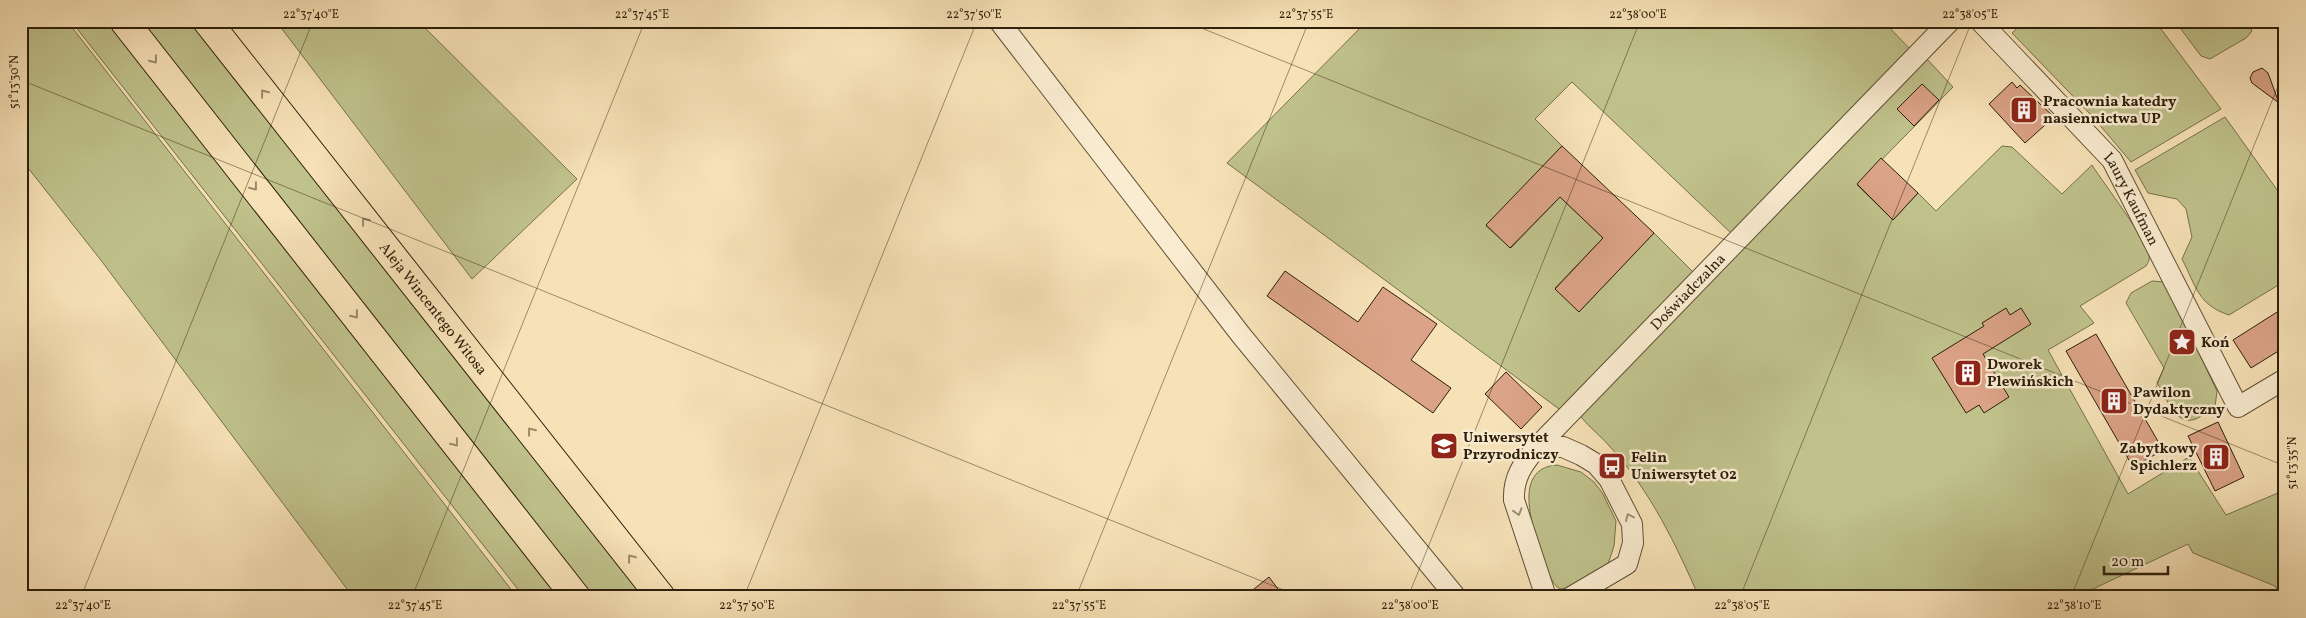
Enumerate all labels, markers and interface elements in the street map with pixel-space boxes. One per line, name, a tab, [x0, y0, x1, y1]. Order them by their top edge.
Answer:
text: 22°37'40"E	[283, 7, 339, 23]
text: 22°37'45"E	[615, 7, 669, 23]
text: 22°37'50"E	[946, 7, 1002, 23]
text: 22°37'55"E	[1279, 7, 1333, 23]
text: 22°38'00"E	[1609, 7, 1667, 23]
text: 22°38'05"E	[1942, 7, 1998, 23]
one-way arrow	[148, 54, 157, 63]
text: 51°13'30"N	[7, 55, 23, 109]
one-way arrow	[261, 90, 270, 99]
place label: Pracownia katedry nasiennictwa UP	[2043, 92, 2177, 130]
building icon: Pracownia katedry nasiennictwa UP	[2009, 95, 2039, 125]
street label: Laury Kaufman	[2098, 148, 2163, 250]
one-way arrow	[249, 181, 257, 190]
one-way arrow	[362, 218, 370, 227]
street label: Aleja Wincentego Witosa	[373, 238, 491, 380]
street label: Doświadczalna	[1646, 249, 1731, 336]
one-way arrow	[349, 309, 357, 318]
place icon: Koń	[2167, 327, 2197, 357]
place label: Koń	[2201, 333, 2230, 354]
place label: Dworek Plewińskich	[1987, 355, 2074, 393]
building icon: Dworek Plewińskich	[1953, 358, 1983, 388]
place label: Pawilon Dydaktyczny	[2133, 383, 2225, 421]
building icon: Pawilon Dydaktyczny	[2099, 386, 2129, 416]
one-way arrow	[528, 428, 536, 437]
place label: Uniwersytet Przyrodniczy	[1463, 428, 1559, 466]
school or university icon: Uniwersytet Przyrodniczy	[1429, 431, 1459, 461]
text: 51°13'35"N	[2285, 436, 2301, 490]
one-way arrow	[450, 437, 458, 446]
place label: Zabytkowy Spichlerz	[2119, 439, 2198, 477]
building icon: Zabytkowy Spichlerz	[2201, 442, 2231, 472]
place label: Felin Uniwersytet 02	[1631, 448, 1737, 486]
bus stop icon: Felin Uniwersytet 02	[1597, 451, 1627, 481]
one-way arrow	[1512, 508, 1522, 516]
one-way arrow	[1624, 513, 1635, 522]
scale bar	[2104, 543, 2167, 575]
text: 20 m	[2111, 552, 2144, 573]
one-way arrow	[628, 555, 637, 564]
text: 22°37'40"E	[55, 598, 111, 614]
text: 22°37'45"E	[388, 598, 442, 614]
text: 22°37'50"E	[719, 598, 775, 614]
text: 22°37'55"E	[1052, 598, 1106, 614]
text: 22°38'00"E	[1381, 598, 1439, 614]
text: 22°38'05"E	[1714, 598, 1770, 614]
text: 22°38'10"E	[2047, 598, 2101, 614]

